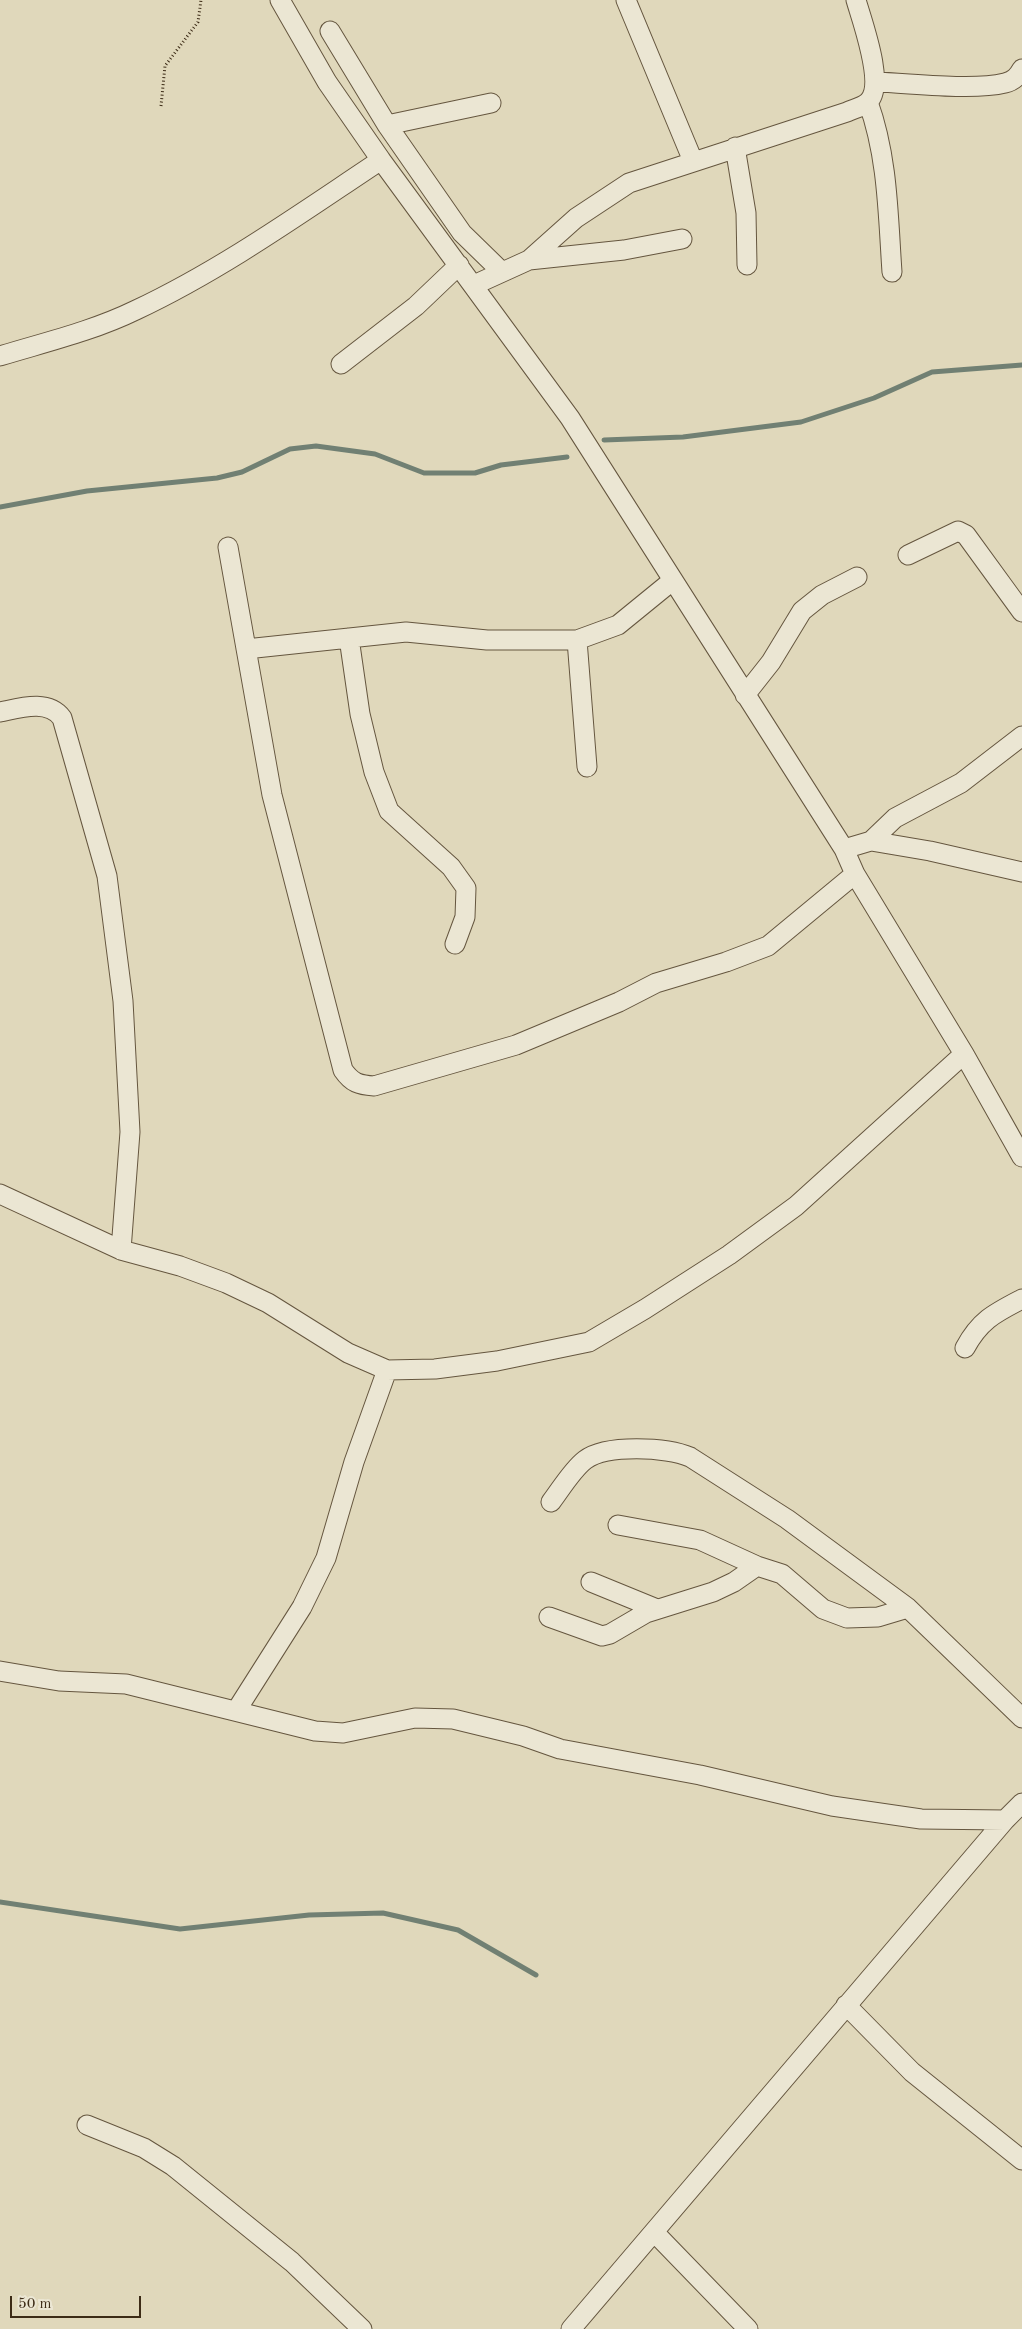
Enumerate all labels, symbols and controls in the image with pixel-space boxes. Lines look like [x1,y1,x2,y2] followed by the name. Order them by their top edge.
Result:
[12,2286,144,2318] scale bar
[18,2297,52,2312] text: 50 m

